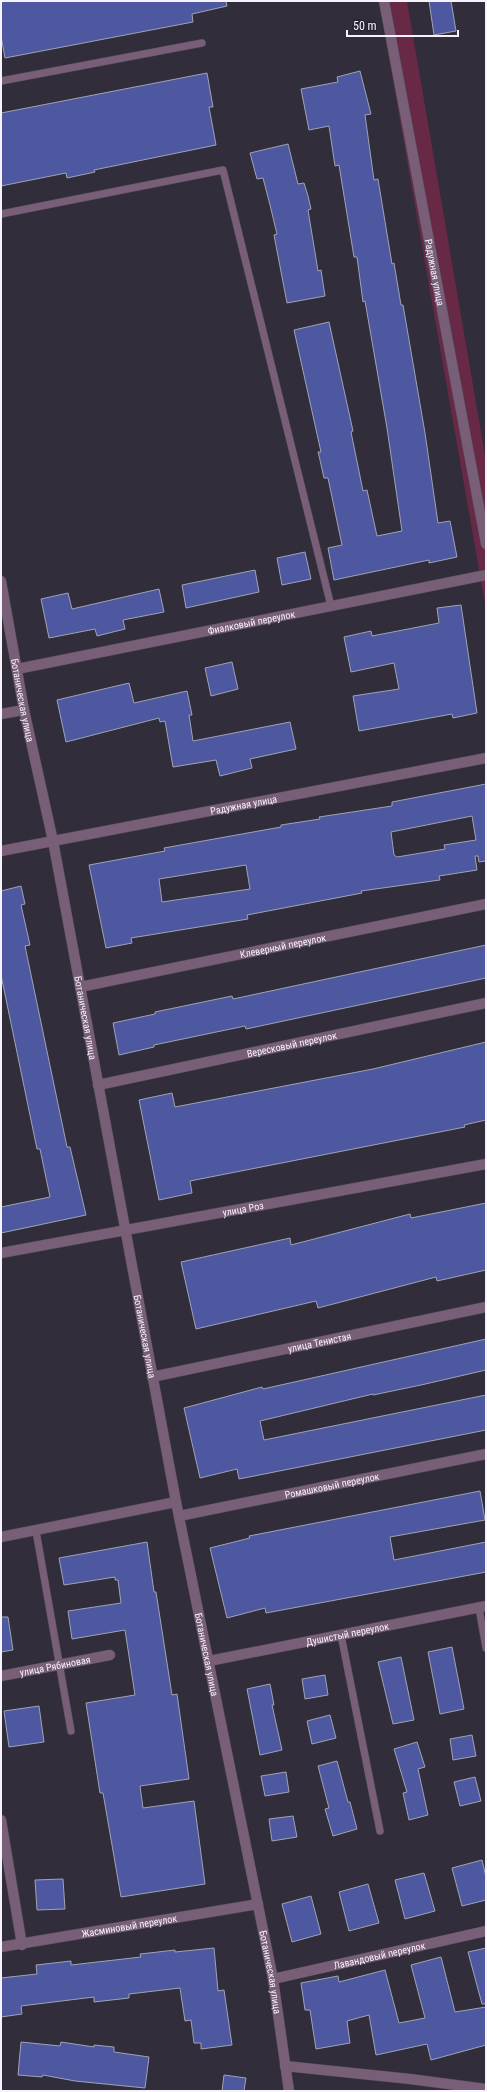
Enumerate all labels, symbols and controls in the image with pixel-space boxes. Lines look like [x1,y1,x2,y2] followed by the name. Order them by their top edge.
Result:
[347,12,458,38] scale bar
[353,19,377,33] text: 50 m
[423,238,446,307] street label: Радужная улица
[207,608,296,637] street label: Фиалковый переулок
[9,658,36,743] street label: Ботаническая улица
[209,793,278,817] street label: Радужная улица
[239,932,327,960] street label: Клеверный переулок
[72,975,99,1061] street label: Ботаническая улица
[246,1030,338,1059] street label: Вересковый переулок
[222,1200,264,1218] street label: улица Роз
[132,1294,158,1379] street label: Ботаническая улица
[287,1330,352,1354] street label: улица Тенистая
[284,1471,380,1501] street label: Ромашковый переулок
[193,1612,220,1697] street label: Ботаническая улица
[305,1620,390,1648] street label: Душистый переулок
[19,1654,91,1678] street label: улица Рябиновая
[81,1913,178,1939] street label: Жасминовый переулок
[257,1929,283,2015] street label: Ботаническая улица
[332,1940,427,1971] street label: Лавандовый переулок

